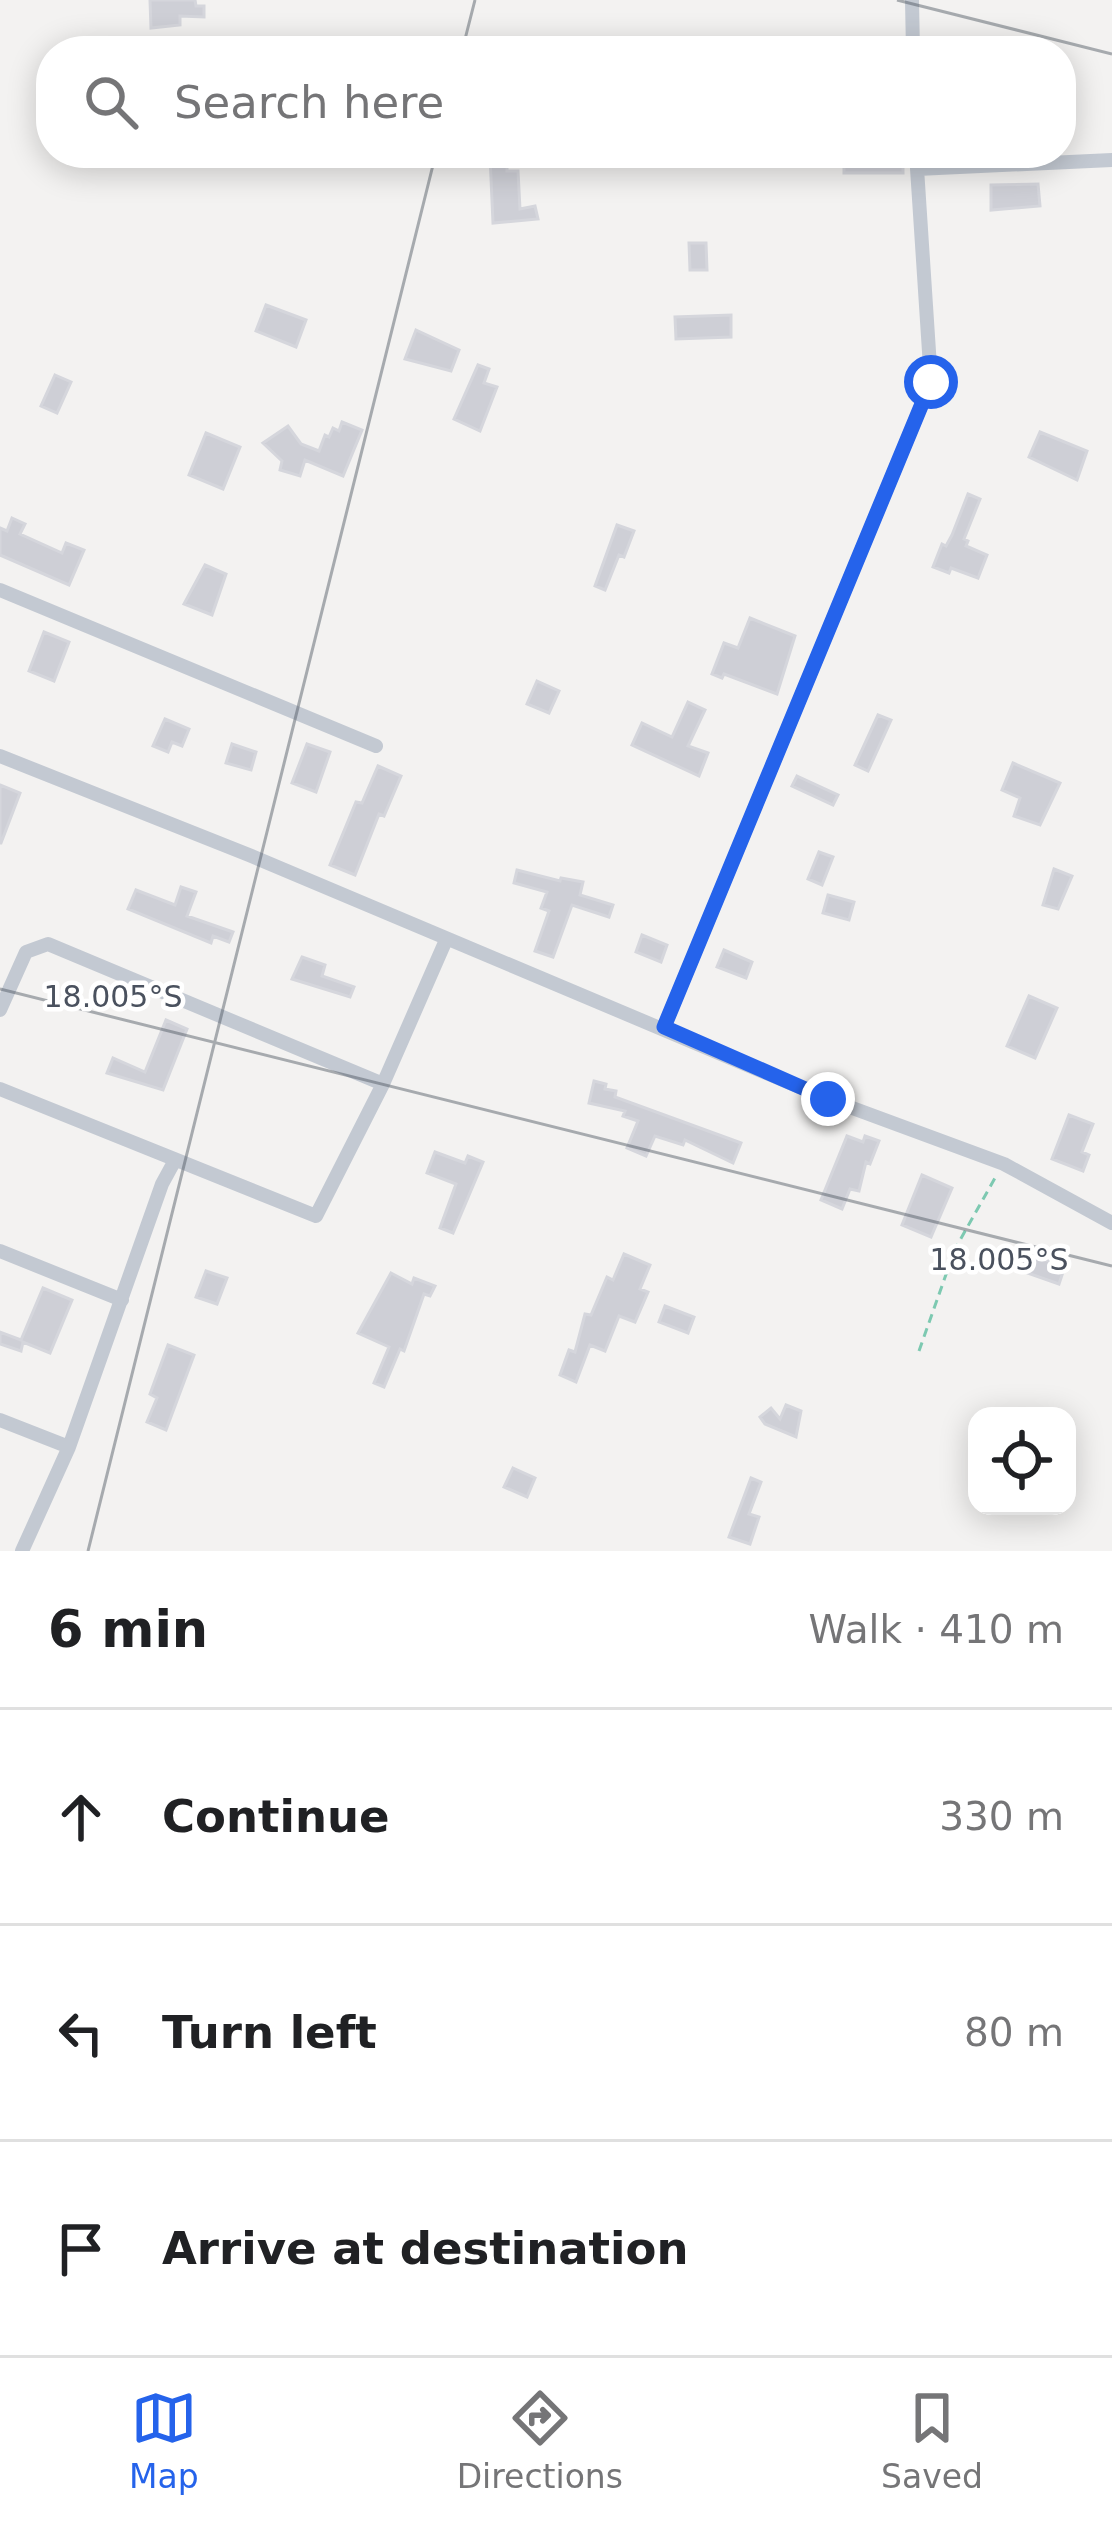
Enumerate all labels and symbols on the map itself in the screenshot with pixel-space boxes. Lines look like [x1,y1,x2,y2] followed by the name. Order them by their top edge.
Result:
[904,355,958,409] route start
[43,979,183,1014] text: 18.005°S
[801,1072,855,1126] route end
[929,1242,1069,1277] text: 18.005°S

